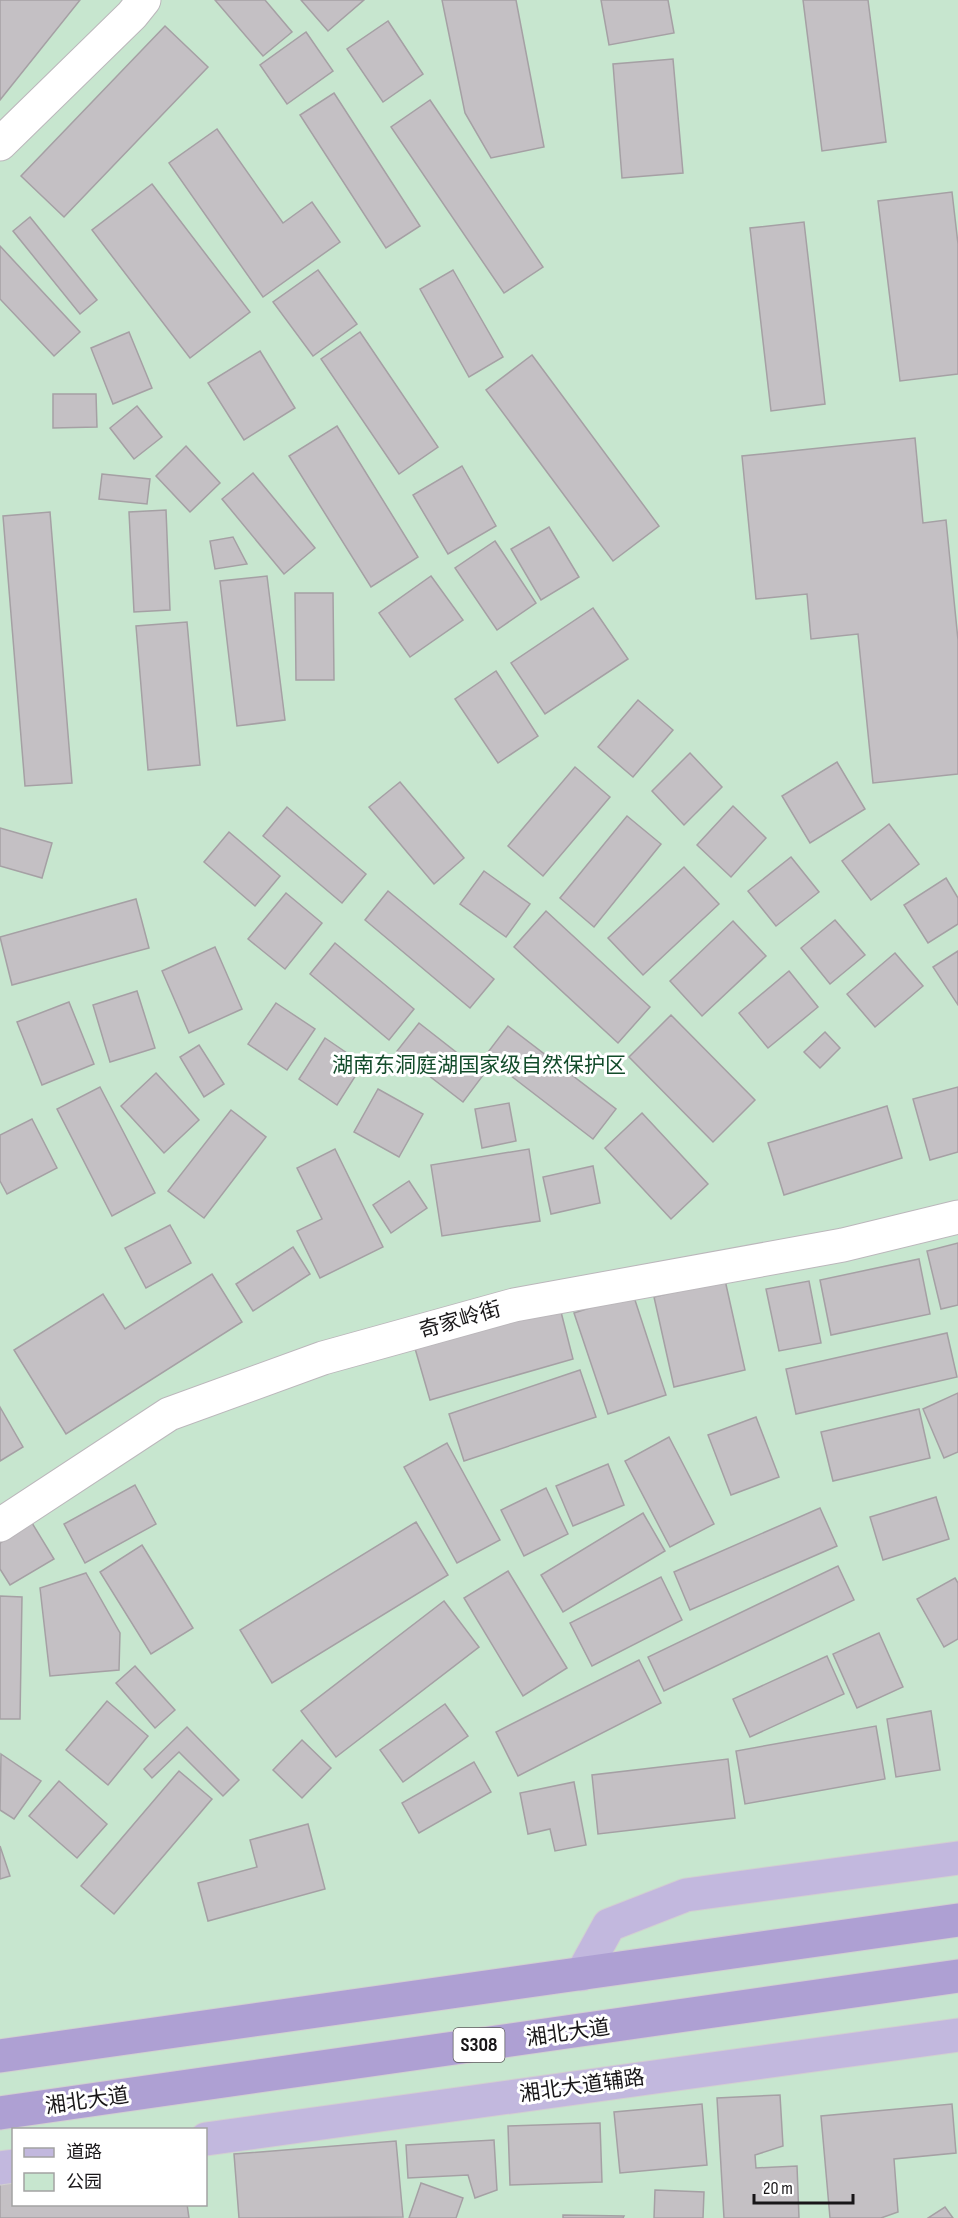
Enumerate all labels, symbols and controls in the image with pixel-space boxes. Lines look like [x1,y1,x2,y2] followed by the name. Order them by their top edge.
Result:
[332,1053,626,1078] park label: 湖南东洞庭湖国家级自然保护区
[416,1296,504,1344] street label: 奇家岭街
[525,2015,611,2051] street label: 湘北大道
[454,2028,504,2062] road number: S308
[518,2065,646,2107] street label: 湘北大道辅路
[44,2083,130,2119] street label: 湘北大道
[12,2128,207,2206] legend
[66,2142,102,2163] text: 道路
[754,2167,853,2205] scale bar
[66,2172,102,2193] text: 公园
[763,2178,793,2199] text: 20 m

